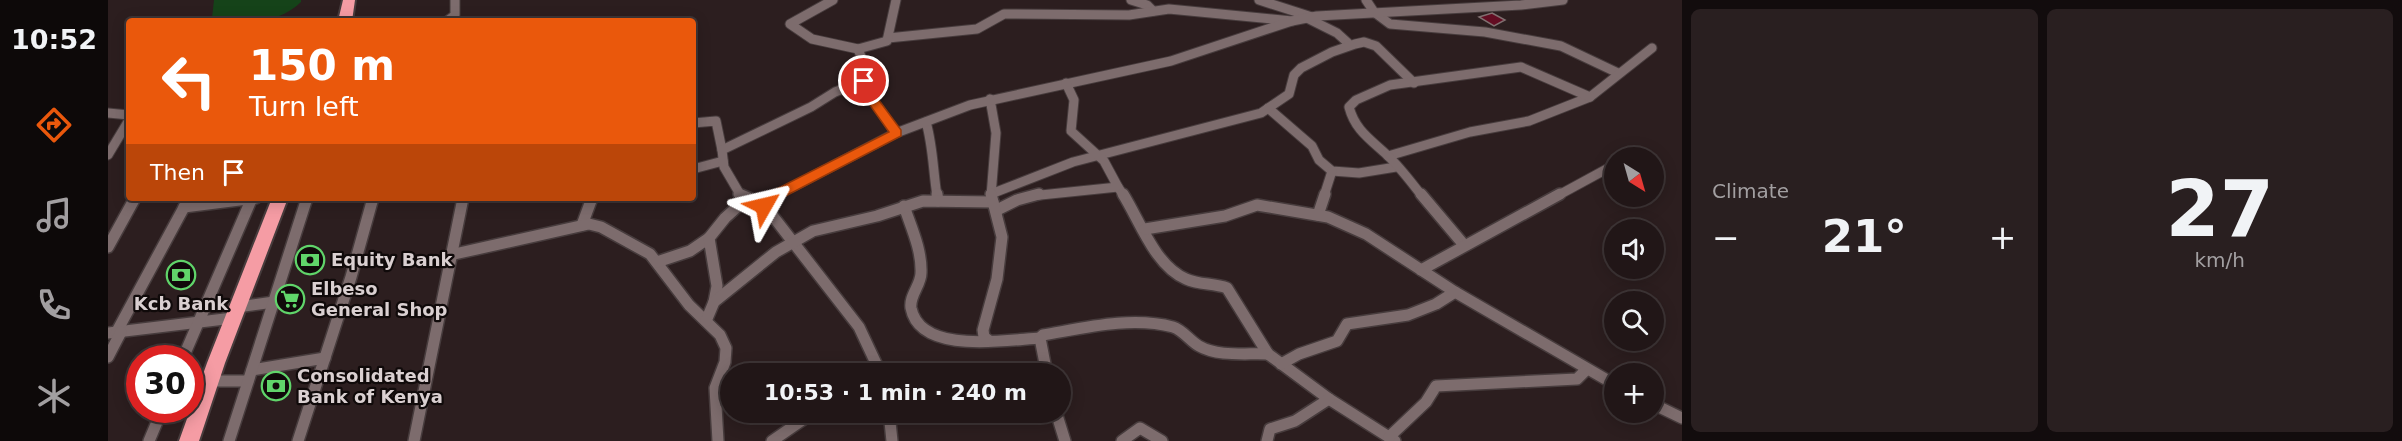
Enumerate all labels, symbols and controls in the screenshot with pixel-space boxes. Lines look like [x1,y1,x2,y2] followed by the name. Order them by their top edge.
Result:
[11,24,97,55] text: 10:52
[249,41,395,90] text: 150 m
[150,42,228,120] icon: left
[838,55,889,106] pin
[847,64,880,97] icon: arrive
[249,91,359,122] text: Turn left
[33,104,75,146] icon: directions
[1604,147,1664,207] north arrow
[1604,147,1664,423] map controls
[217,156,250,189] icon: arrive
[150,160,205,185] text: Then
[2165,164,2274,254] text: 27
[732,174,796,238] position arrow
[1712,179,1789,203] text: Climate
[33,194,75,236] icon: music
[1822,210,1907,263] text: 21°
[1712,218,1740,257] text: −
[1989,218,2017,257] text: +
[1604,219,1664,279] button: sound
[294,244,326,276] bank icon: Equity Bank
[2195,248,2245,272] text: km/h
[331,249,453,270] place label: Equity Bank
[165,259,197,291] bank icon: Kcb Bank
[311,278,448,320] place label: Elbeso General Shop
[274,283,306,315] supermarket icon: Elbeso General Shop
[33,284,75,326] icon: phone
[1604,291,1664,351] button: search
[134,293,229,314] place label: Kcb Bank
[126,345,204,423] speed limit sign: 30
[1604,363,1664,423] button: +
[297,365,443,407] place label: Consolidated Bank of Kenya
[260,370,292,402] bank icon: Consolidated Bank of Kenya
[33,375,75,417] icon: climate
[764,380,1027,405] text: 10:53 · 1 min · 240 m

